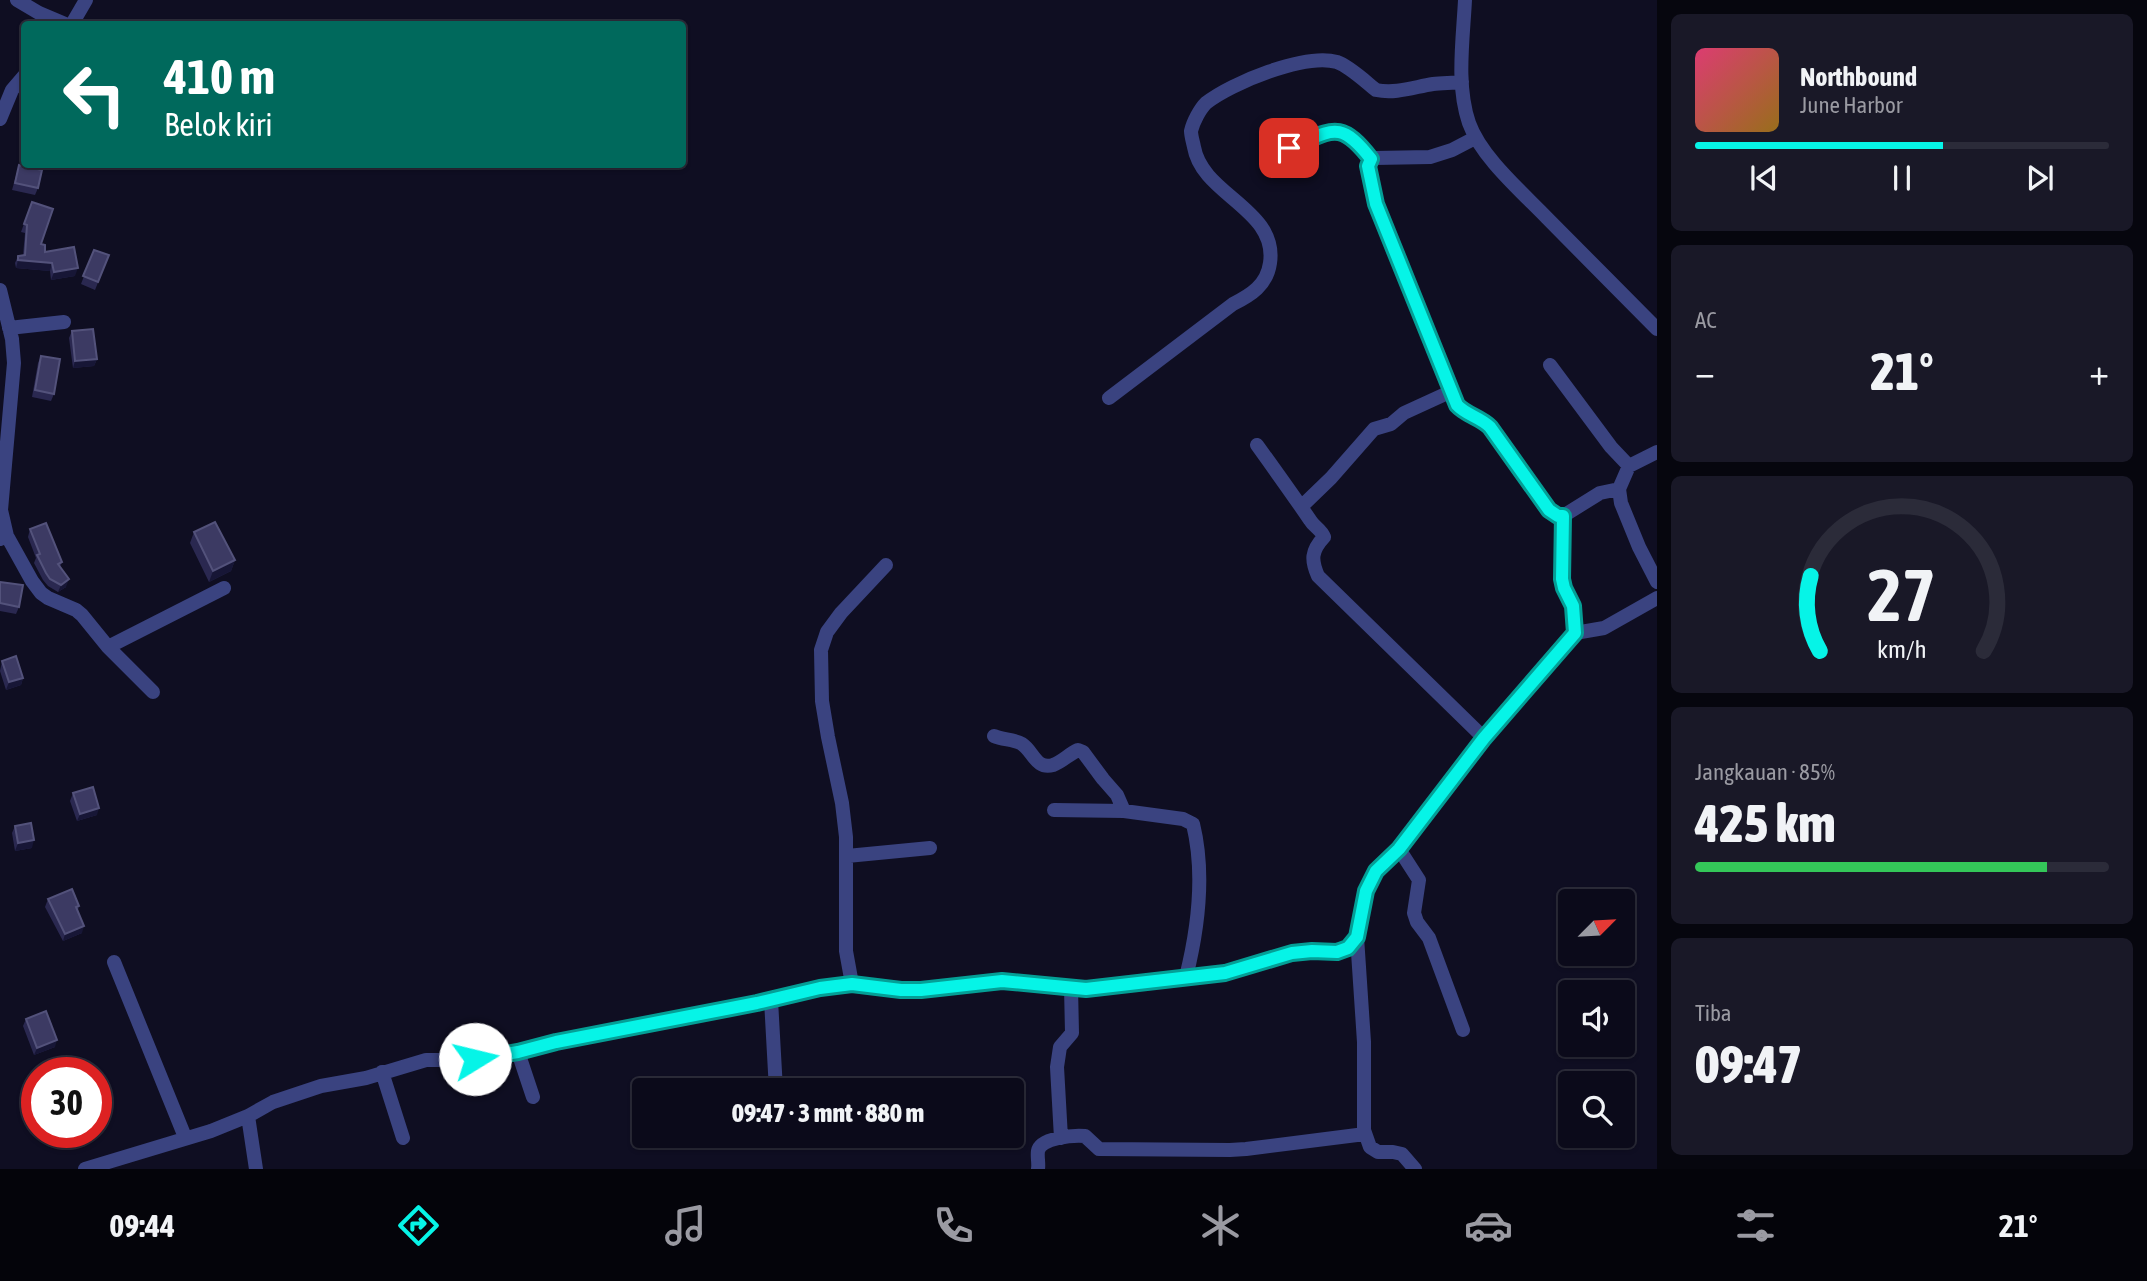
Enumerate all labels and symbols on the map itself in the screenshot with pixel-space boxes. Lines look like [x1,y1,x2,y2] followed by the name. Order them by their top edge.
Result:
[1259,118,1319,178] pin
[1558,889,1634,966] north arrow
[438,1022,512,1096] position arrow
[21,1057,112,1148] speed limit sign: 30

